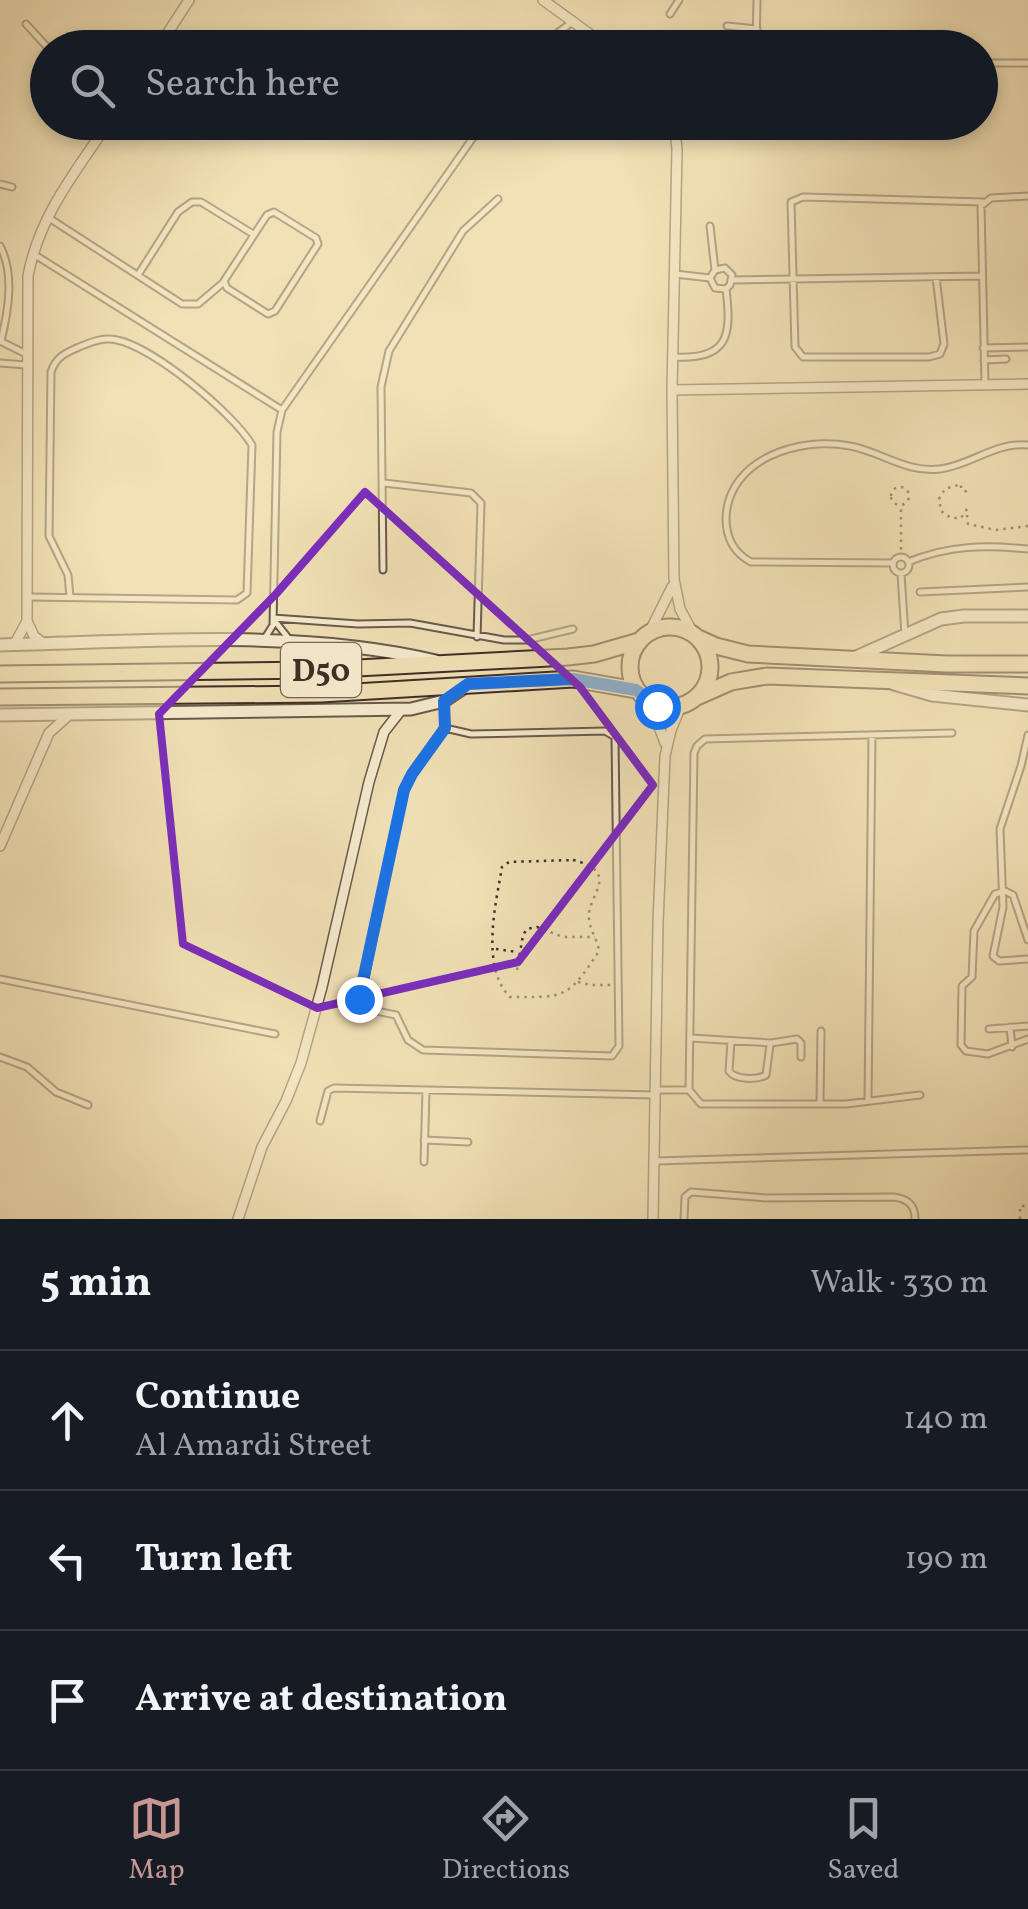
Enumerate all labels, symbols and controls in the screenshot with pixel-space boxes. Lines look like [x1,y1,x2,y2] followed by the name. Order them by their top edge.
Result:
[30,30,998,140] search box
[65,58,120,113] icon: search
[145,59,340,112] text: Search here
[281,643,361,697] road number: D50
[635,684,681,730] route start
[337,977,383,1023] route end
[40,1255,152,1314] text: 5 min
[810,1262,988,1306] text: Walk · 330 m
[135,1372,300,1425] text: Continue
[40,1393,95,1448] icon: ahead
[903,1398,988,1442] text: 140 m
[135,1425,372,1469] text: Al Amardi Street
[40,1533,95,1588] icon: left
[135,1534,292,1587] text: Turn left
[904,1538,988,1582] text: 190 m
[40,1673,95,1728] icon: arrive
[135,1674,508,1727] text: Arrive at destination
[129,1791,185,1890] tab: Map
[442,1791,570,1890] tab: Directions
[827,1791,899,1890] tab: Saved

